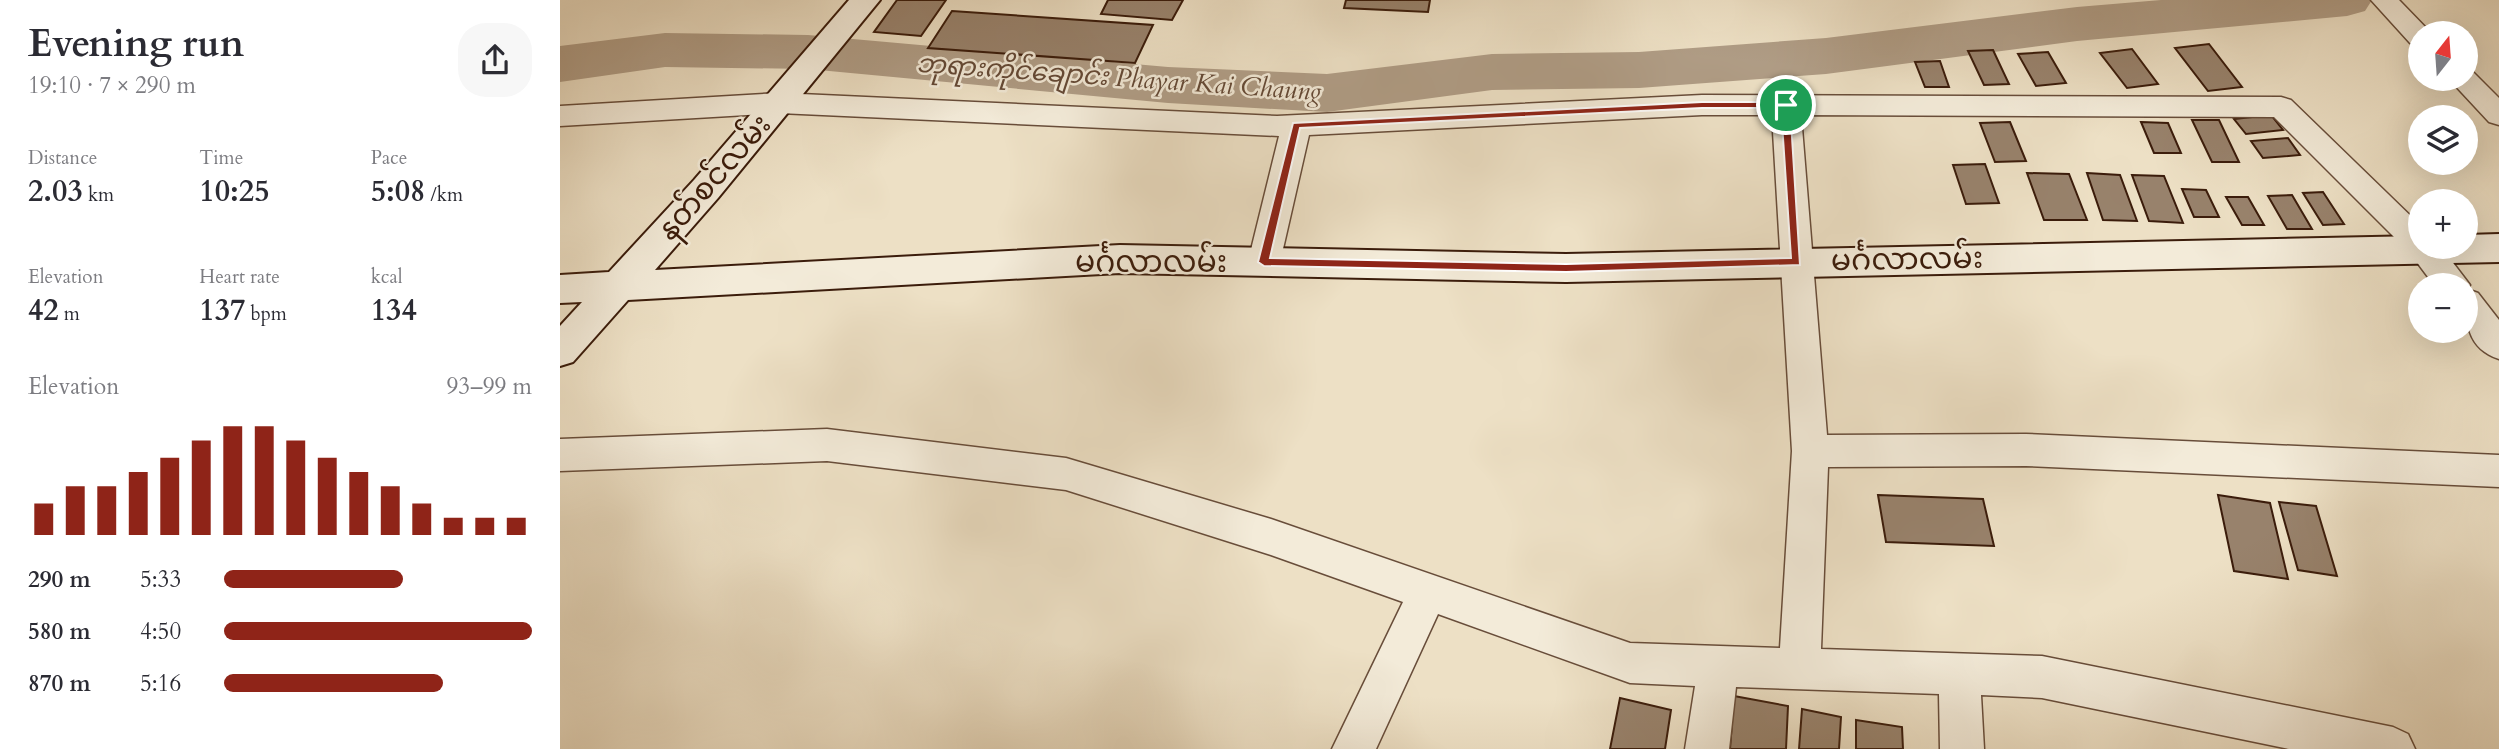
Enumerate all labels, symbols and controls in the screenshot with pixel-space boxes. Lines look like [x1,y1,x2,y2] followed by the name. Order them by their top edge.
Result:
[28,18,244,70] text: Evening run
[2408,21,2478,91] north arrow
[2408,21,2478,343] map controls
[458,23,532,97] button: share
[915,45,1323,113] water label: ဘုရားကိုင်ချောင်း Phayar Kai Chaung
[28,70,196,101] text: 19:10 · 7 × 290 m
[1756,75,1816,135] pin
[1767,86,1805,124] icon: arrive
[647,104,784,252] street label: နတ်စင်လမ်း
[2408,105,2478,175] button: layers
[28,145,97,171] text: Distance
[199,145,243,171] text: Time
[371,145,407,171] text: Pace
[28,171,83,212] text: 2.03
[199,171,270,212] text: 10:25
[371,171,425,212] text: 5:08
[83,182,114,208] text: km
[425,182,463,208] text: /km
[2408,189,2478,259] button: +
[1831,236,1983,281] street label: မင်္ဂလာလမ်း
[1075,240,1227,283] street label: မင်္ဂလာလမ်း
[28,264,103,290] text: Elevation
[199,264,280,290] text: Heart rate
[371,264,403,290] text: kcal
[2408,273,2478,343] button: −
[28,290,59,331] text: 42
[199,290,245,331] text: 137
[371,290,417,331] text: 134
[59,301,80,327] text: m
[245,301,287,327] text: bpm
[28,371,119,402] text: Elevation
[447,371,532,402] text: 93–99 m
[28,564,91,595] text: 290 m
[140,564,181,595] text: 5:33
[28,616,91,647] text: 580 m
[140,616,181,647] text: 4:50
[28,668,91,699] text: 870 m
[140,668,181,699] text: 5:16

